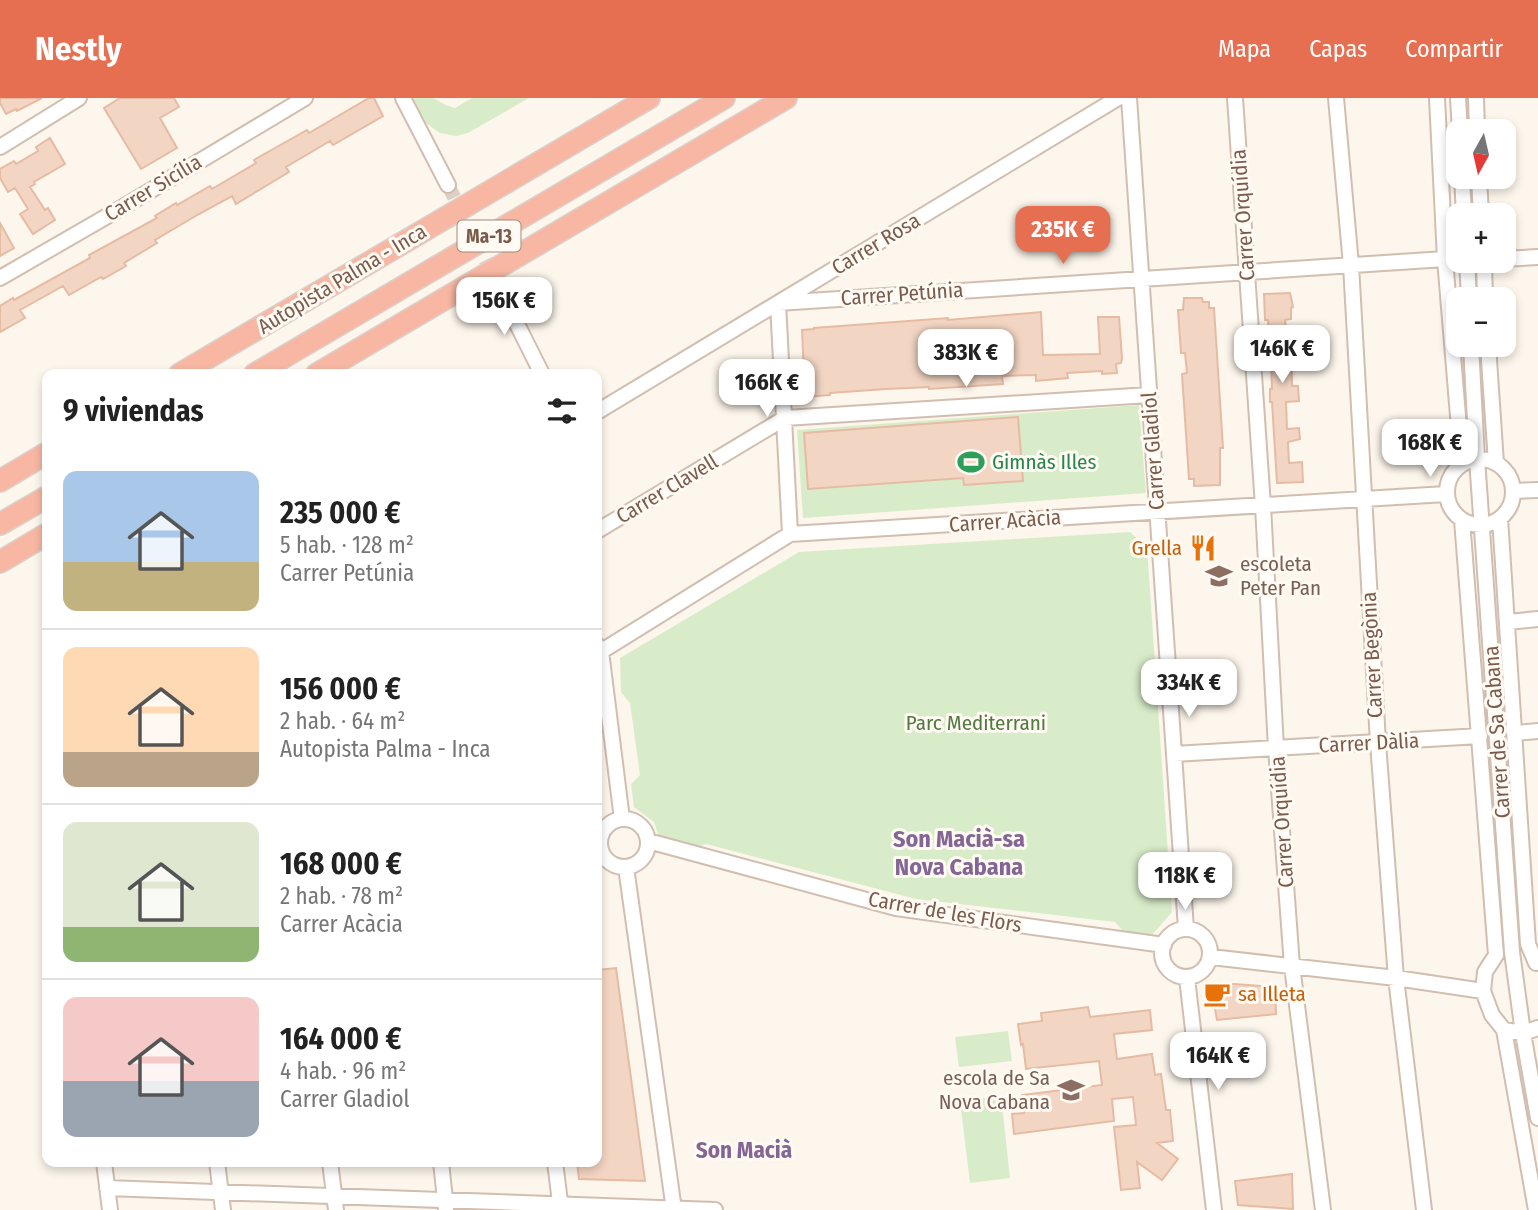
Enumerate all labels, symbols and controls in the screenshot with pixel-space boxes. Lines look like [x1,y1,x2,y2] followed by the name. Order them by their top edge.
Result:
[35,29,122,69] text: Nestly
[1218,35,1271,63] text: Mapa
[1309,35,1367,63] text: Capas
[1405,35,1503,63] text: Compartir
[1446,119,1516,189] north arrow
[1446,119,1516,357] map controls
[1225,148,1261,282] street label: Carrer Orquídia
[100,149,206,227] street label: Carrer Sicília
[1446,203,1516,273] button: +
[1006,206,1120,266] pin: 235K €
[827,207,925,281] street label: Carrer Rosa
[1031,215,1095,243] text: 235K €
[253,218,431,340] street label: Autopista Palma - Inca
[458,220,520,252] road number: Ma-13
[840,277,964,311] street label: Carrer Petúnia
[447,278,561,337] pin: 156K €
[472,286,536,314] text: 156K €
[1446,287,1516,357] button: −
[1225,326,1339,385] pin: 146K €
[909,330,1023,389] pin: 383K €
[1250,334,1314,362] text: 146K €
[934,338,998,366] text: 383K €
[710,360,824,419] pin: 166K €
[735,368,799,396] text: 166K €
[1136,391,1170,511] street label: Carrer Gladiol
[543,392,581,430] icon: filters
[63,393,204,429] text: 9 viviendas
[1373,420,1487,479] pin: 168K €
[1398,428,1462,456] text: 168K €
[956,447,986,477] sports icon: Gimnàs Illes
[611,448,723,530] street label: Carrer Clavell
[992,449,1096,475] place label: Gimnàs Illes
[280,495,401,531] text: 235 000 €
[119,499,203,583] icon: home
[948,504,1062,538] street label: Carrer Acàcia
[280,531,414,559] text: 5 hab. · 128 m²
[1188,533,1218,563] restaurant icon: Grella
[1132,535,1182,561] place label: Grella
[1240,551,1321,601] place label: escoleta Peter Pan
[280,559,414,587] text: Carrer Petúnia
[1204,561,1234,591] school or university icon: escoleta Peter Pan
[1356,591,1388,719] street label: Carrer Begònia
[1478,645,1516,819] street label: Carrer de Sa Cabana
[1132,660,1246,719] pin: 334K €
[1157,668,1221,696] text: 334K €
[280,671,401,707] text: 156 000 €
[119,675,203,759] icon: home
[280,707,405,735] text: 2 hab. · 64 m²
[906,710,1046,736] park label: Parc Mediterrani
[1318,727,1420,759] street label: Carrer Dàlia
[280,735,491,763] text: Autopista Palma - Inca
[1264,755,1300,889] street label: Carrer Orquídia
[893,825,1025,881] district label: Son Macià-sa Nova Cabana
[280,846,402,882] text: 168 000 €
[119,850,203,934] icon: home
[1128,852,1242,912] pin: 118K €
[1154,861,1216,889] text: 118K €
[280,882,403,910] text: 2 hab. · 78 m²
[866,886,1024,938] street label: Carrer de les Flors
[280,910,403,938] text: Carrer Acàcia
[1202,979,1232,1009] cafe icon: sa Illeta
[1238,981,1306,1007] place label: sa Illeta
[280,1021,402,1057] text: 164 000 €
[119,1025,203,1109] icon: home
[1161,1032,1275,1092] pin: 164K €
[1186,1041,1250,1069] text: 164K €
[280,1057,406,1085] text: 4 hab. · 96 m²
[939,1065,1050,1115] place label: escola de Sa Nova Cabana
[1056,1075,1086,1105] school or university icon: escola de Sa Nova Cabana
[280,1085,410,1113] text: Carrer Gladiol
[696,1136,792,1164] district label: Son Macià

